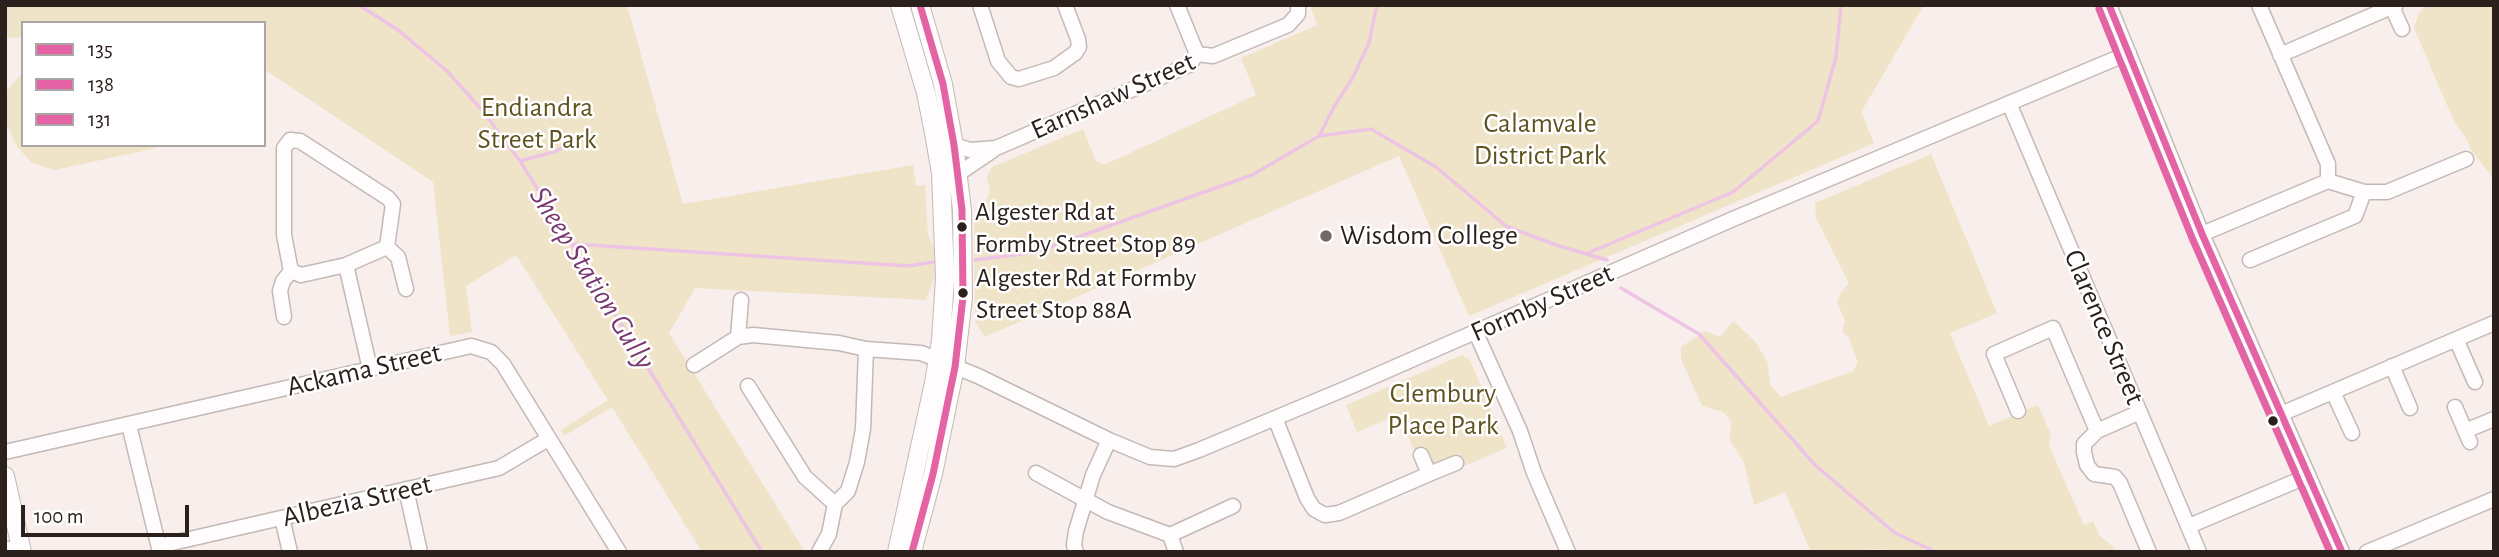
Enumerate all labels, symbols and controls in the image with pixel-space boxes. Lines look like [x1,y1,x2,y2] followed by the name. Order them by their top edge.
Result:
[21,21,266,147] legend
[88,39,113,60] text: 135
[1026,45,1200,147] street label: Earnshaw Street
[88,74,114,95] text: 138
[478,91,596,157] park label: Endiandra Street Park
[1474,107,1606,173] park label: Calamvale District Park
[88,109,111,130] text: 131
[521,180,663,376] water label: Sheep Station Gully
[975,196,1196,258] place label: Algester Rd at Formby Street Stop 89
[1340,219,1518,253] place label: Wisdom College
[955,220,969,234] marker: Algester Rd at Formby Street Stop 89
[1318,228,1334,244] marker: Wisdom College
[2056,245,2152,409] street label: Clarence Street
[1465,257,1619,349] street label: Formby Street
[976,262,1196,324] place label: Algester Rd at Formby Street Stop 88A
[956,286,970,300] marker: Algester Rd at Formby Street Stop 88A
[284,336,444,404] street label: Ackama Street
[1387,377,1499,443] park label: Clembury Place Park
[2266,414,2280,428] unlabelled marker
[279,468,435,534] street label: Albezia Street
[24,490,192,534] scale bar
[34,506,84,527] text: 100 m

